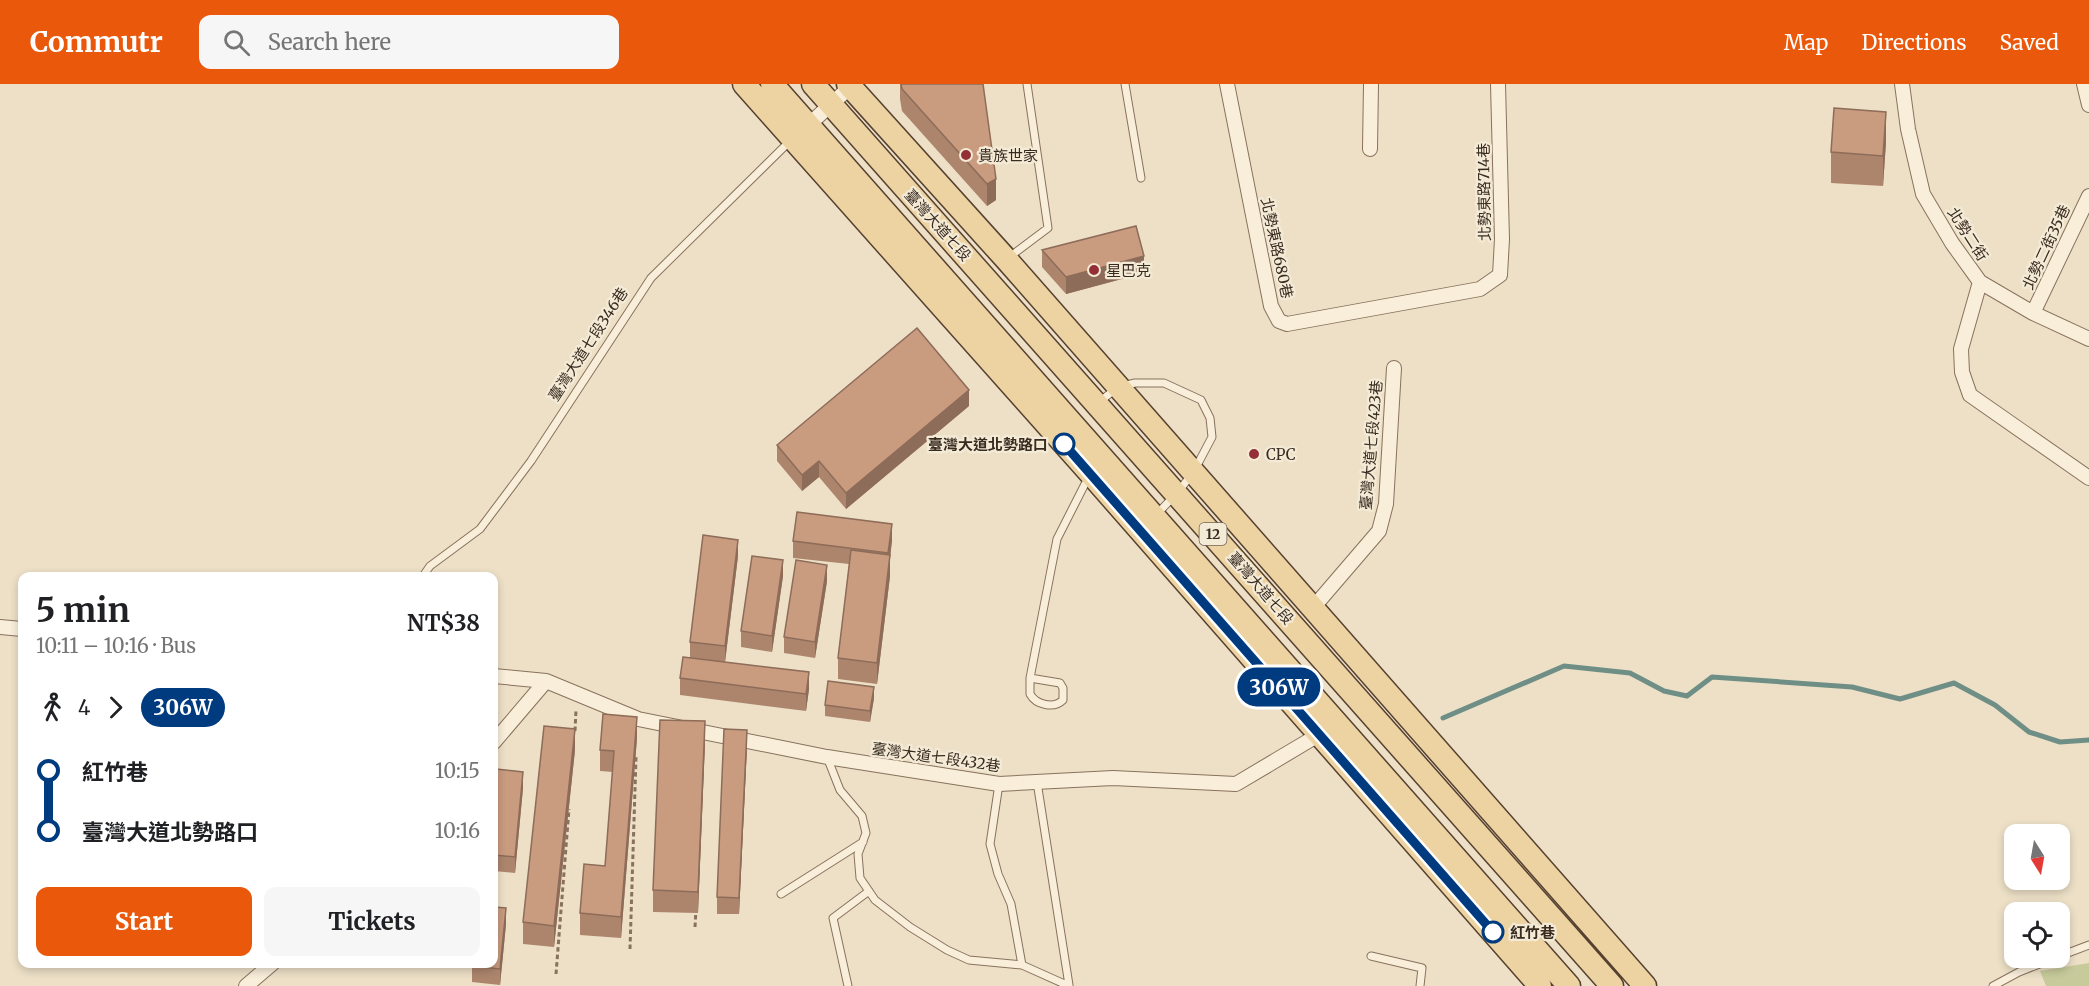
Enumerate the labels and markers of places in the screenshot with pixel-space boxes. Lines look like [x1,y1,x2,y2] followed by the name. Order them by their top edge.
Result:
[978,146,1038,165] place label: 貴族世家
[959,148,973,162] marker: 貴族世家
[1106,261,1151,280] place label: 星巴克
[1087,263,1101,277] marker: 星巴克
[1053,433,1075,455] marker: 臺灣大道北勢路口
[928,435,1048,454] place label: 臺灣大道北勢路口
[1266,445,1296,464] place label: CPC
[1247,447,1261,461] marker: CPC
[1482,921,1504,943] marker: 紅竹巷
[1510,923,1555,942] place label: 紅竹巷

